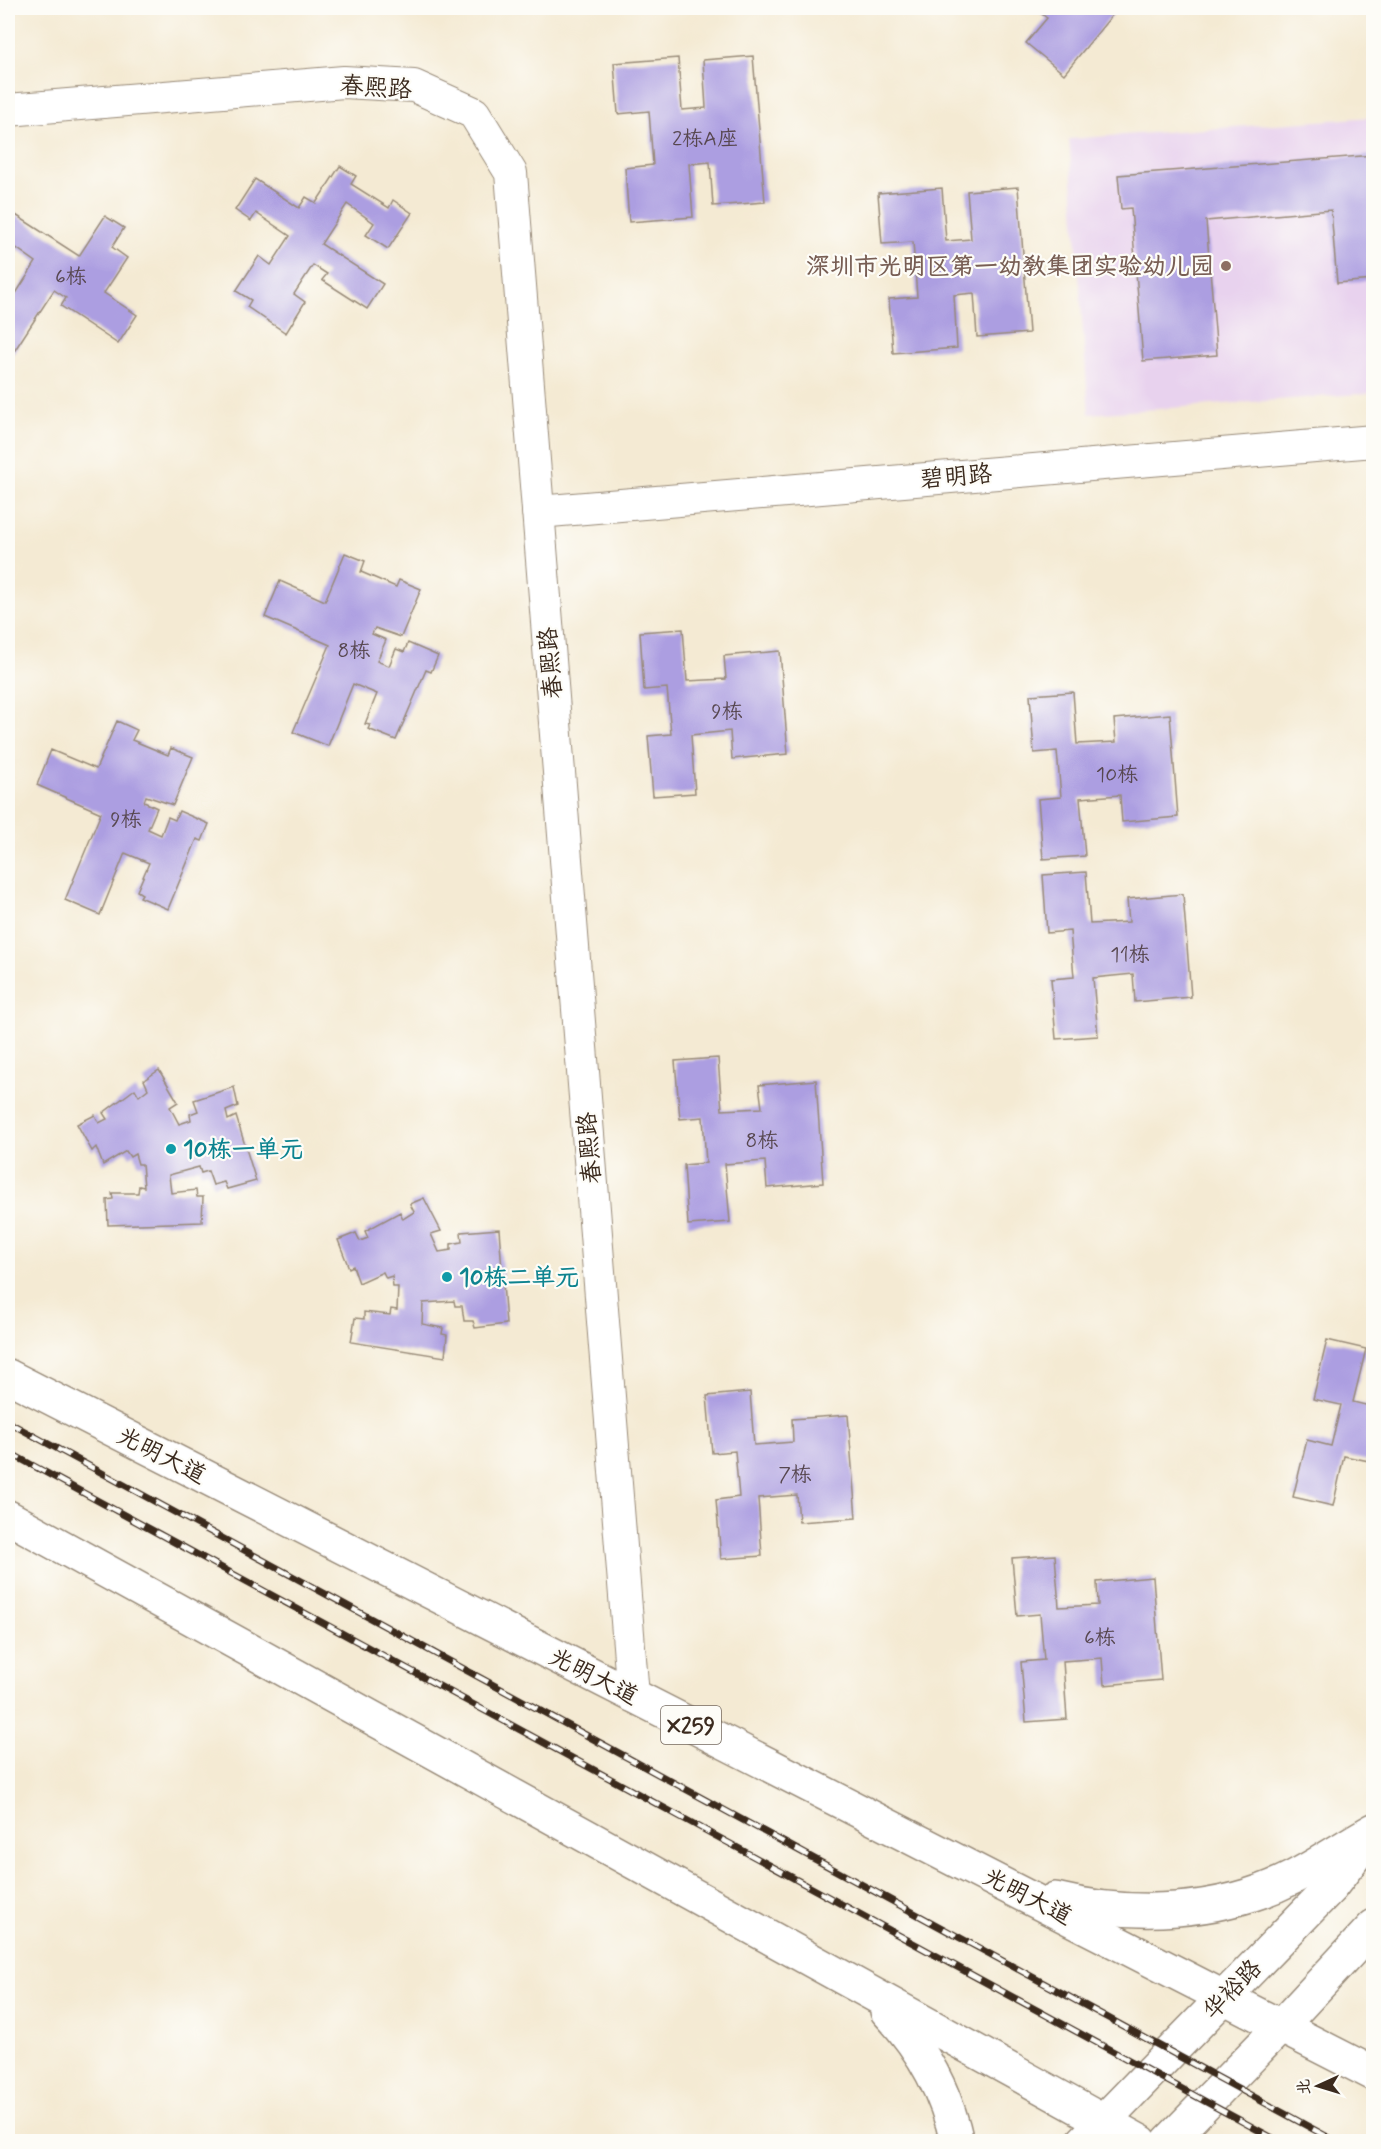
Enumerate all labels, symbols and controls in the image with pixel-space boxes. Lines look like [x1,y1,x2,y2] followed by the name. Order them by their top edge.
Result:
[339,71,413,106] street label: 春熙路
[672,125,738,153] house number: 2栋A座
[806,252,1214,283] place label: 深圳市光明区第一幼教集团实验幼儿园
[1219,259,1233,273] marker: 深圳市光明区第一幼教集团实验幼儿园
[55,263,87,291] house number: 6栋
[919,459,993,496] street label: 碧明路
[533,626,570,700] street label: 春熙路
[338,637,370,665] house number: 8栋
[711,698,743,726] house number: 9栋
[1096,761,1138,789] house number: 10栋
[110,806,142,834] house number: 9栋
[1110,941,1150,969] house number: 11栋
[572,1111,609,1185] street label: 春熙路
[746,1127,778,1155] house number: 8栋
[183,1135,303,1166] place label: 10栋一单元
[164,1142,178,1156] marker: 10栋一单元
[459,1263,579,1294] place label: 10栋二单元
[440,1270,454,1284] marker: 10栋二单元
[112,1421,211,1492] street label: 光明大道
[778,1461,812,1489] house number: 7栋
[1084,1624,1116,1652] house number: 6栋
[544,1642,643,1713] street label: 光明大道
[661,1706,721,1744] road number: X259
[978,1862,1077,1933] street label: 光明大道
[1197,1953,1269,2027] street label: 华裕路
[1288,2056,1348,2116] north arrow
[1293,2078,1316,2096] text: 北

